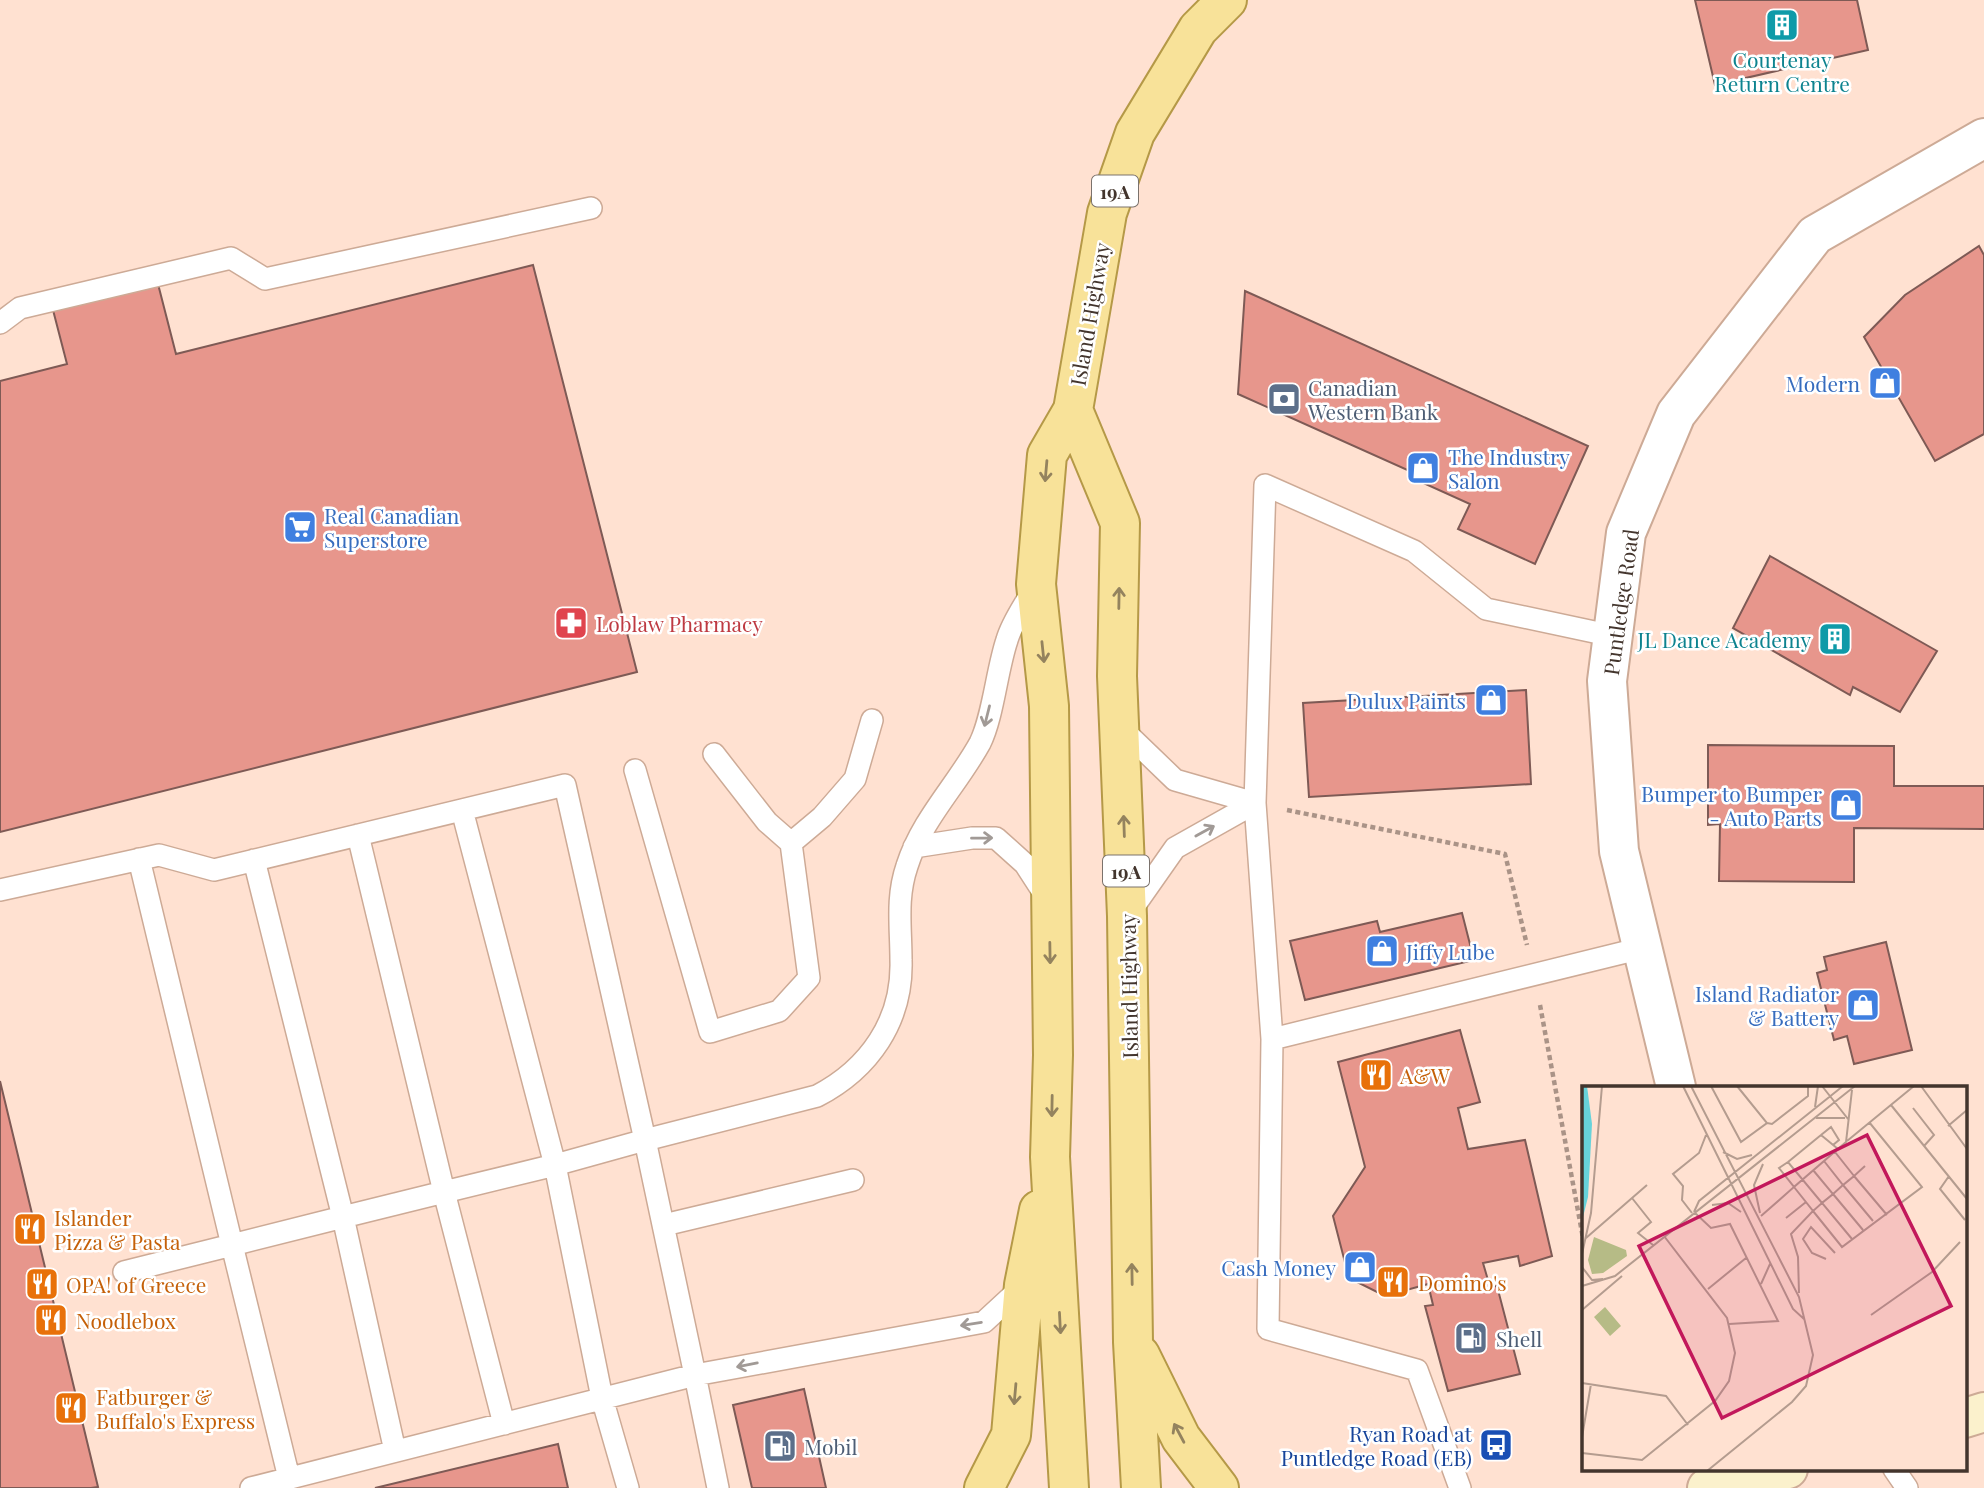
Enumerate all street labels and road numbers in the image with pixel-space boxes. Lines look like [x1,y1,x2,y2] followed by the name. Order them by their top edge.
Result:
[1092,176,1138,206] road number: 19A
[1063,240,1115,388] street label: Island Highway
[1596,527,1644,677] street label: Puntledge Road
[1103,856,1149,886] road number: 19A
[1113,913,1143,1059] street label: Island Highway

